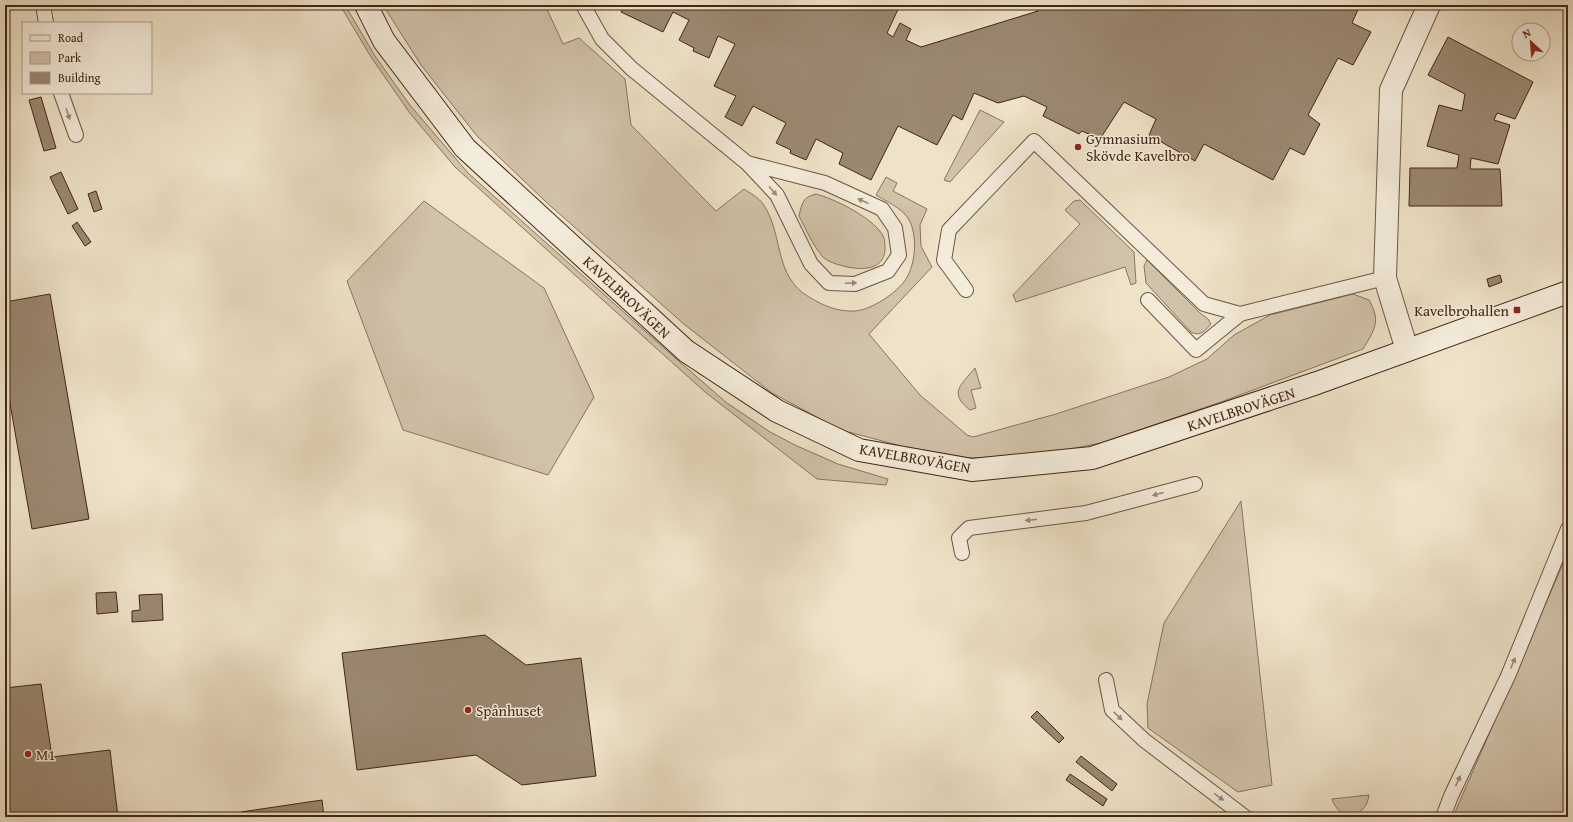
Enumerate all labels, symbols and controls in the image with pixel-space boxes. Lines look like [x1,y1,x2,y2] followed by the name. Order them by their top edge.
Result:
[22,22,152,94] legend
[1511,22,1551,62] north arrow
[1520,24,1534,42] text: N
[58,29,84,46] text: Road
[58,49,82,66] text: Park
[58,69,101,86] text: Building
[66,109,72,121] one-way arrow
[1086,128,1190,166] place label: Gymnasium Skövde Kavelbro
[1073,142,1083,152] marker: Gymnasium Skövde Kavelbro
[769,186,778,196] one-way arrow
[857,197,869,204] one-way arrow
[579,251,675,343] street label: KAVELBROVÄGEN
[845,280,858,286] one-way arrow
[1414,300,1510,321] place label: Kavelbrohallen
[1512,305,1522,315] marker: Kavelbrohallen
[1184,382,1298,436] street label: KAVELBROVÄGEN
[858,438,972,478] street label: KAVELBROVÄGEN
[1151,491,1163,497] one-way arrow
[1025,517,1037,523] one-way arrow
[1511,657,1517,669] one-way arrow
[476,700,542,721] place label: Spånhuset
[463,705,473,715] marker: Spånhuset
[1112,711,1123,720] one-way arrow
[36,744,56,765] place label: M1
[23,749,33,759] marker: M1
[1455,775,1461,787] one-way arrow
[1214,793,1225,801] one-way arrow

